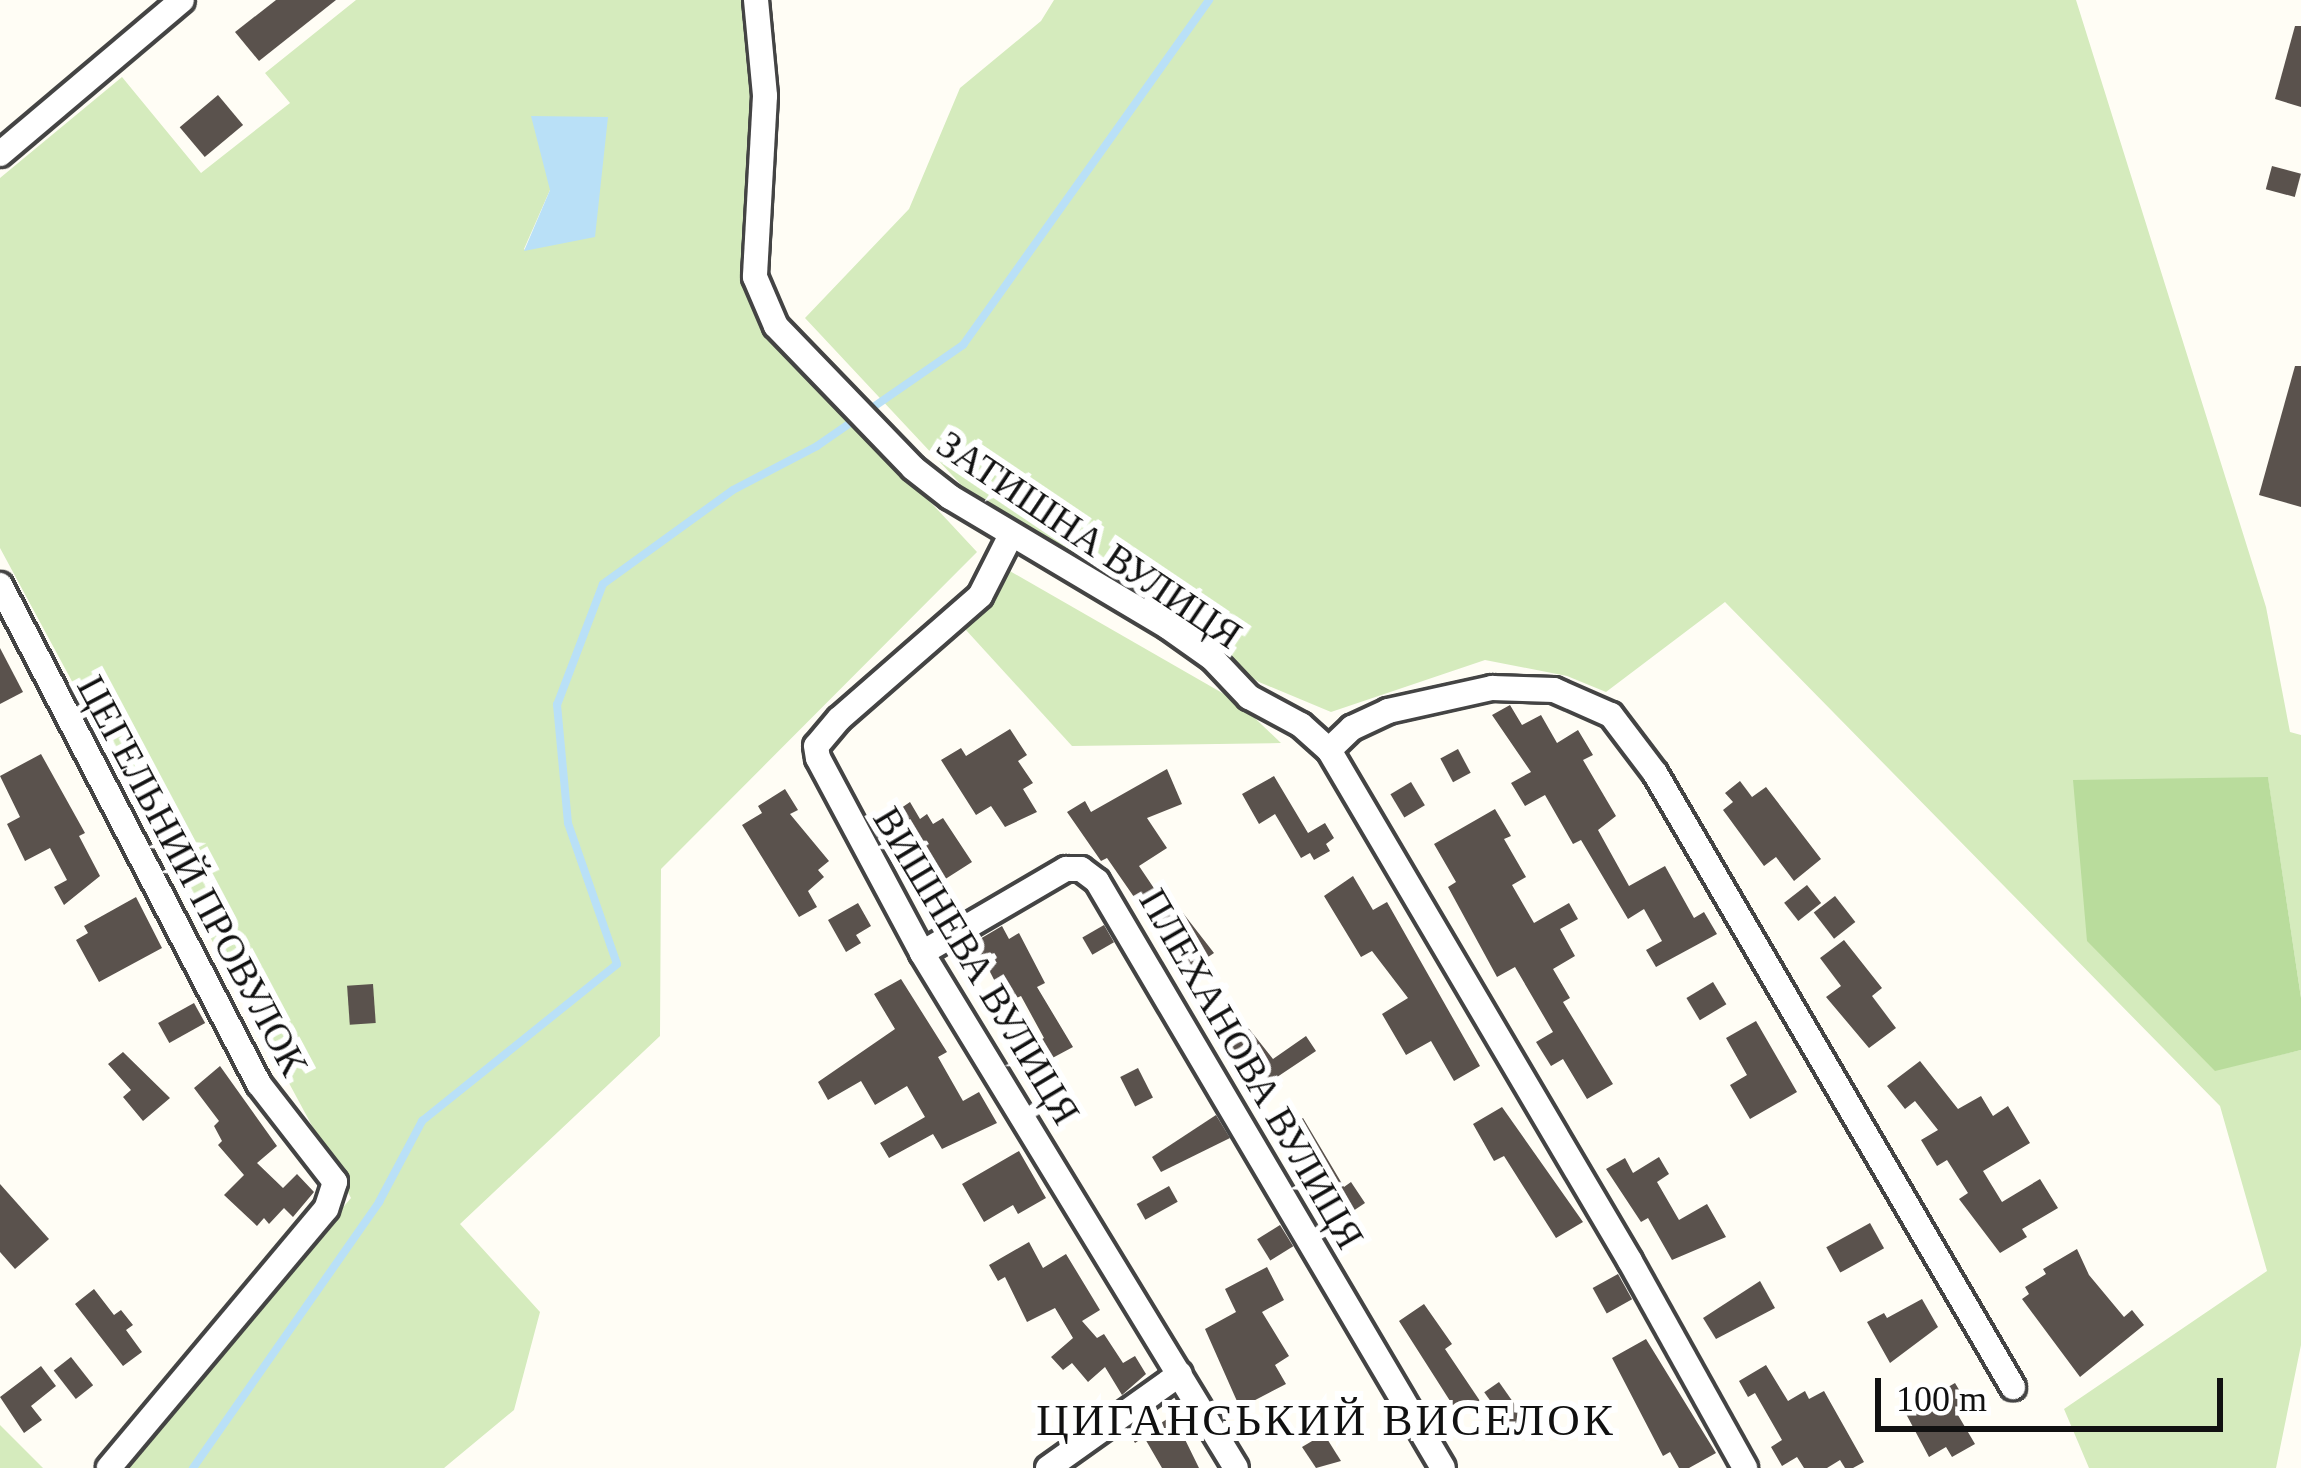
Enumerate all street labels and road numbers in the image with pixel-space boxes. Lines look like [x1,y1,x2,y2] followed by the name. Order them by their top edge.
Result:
[928,421,1250,659] street label: ЗАТИШНА ВУЛИЦЯ
[67,668,317,1084] street label: ЦЕГЕЛЬНИЙ ПРОВУЛОК
[863,799,1089,1133] street label: ВИШНЕВА ВУЛИЦЯ
[1129,881,1373,1257] street label: ПЛЕХАНОВА ВУЛИЦЯ

